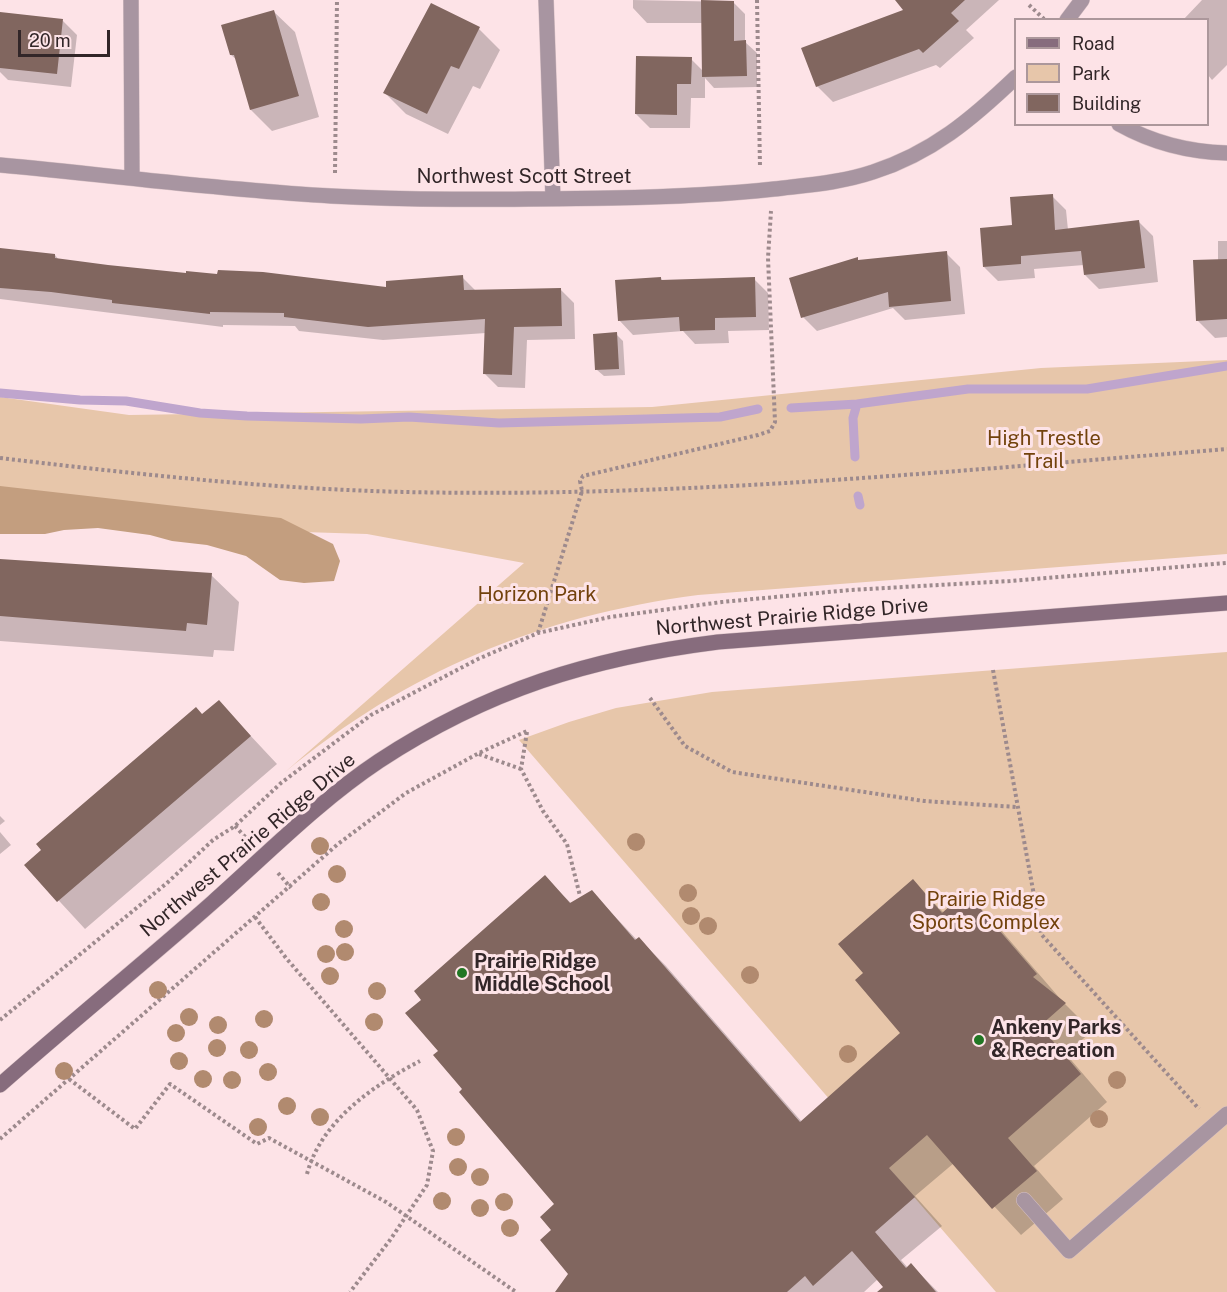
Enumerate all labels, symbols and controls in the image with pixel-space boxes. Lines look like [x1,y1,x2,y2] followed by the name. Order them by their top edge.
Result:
[21,18,112,56] scale bar
[1014,18,1209,126] legend
[29,30,71,51] text: 20 m
[1072,33,1115,54] text: Road
[1072,63,1110,84] text: Park
[1072,93,1141,114] text: Building
[417,165,631,189] street label: Northwest Scott Street
[987,427,1101,474] park label: High Trestle Trail
[477,583,597,607] park label: Horizon Park
[655,593,929,641] street label: Northwest Prairie Ridge Drive
[135,748,361,942] street label: Northwest Prairie Ridge Drive
[912,888,1060,935] park label: Prairie Ridge Sports Complex
[474,950,610,997] place label: Prairie Ridge Middle School
[455,966,469,980] marker: Prairie Ridge Middle School
[991,1016,1121,1063] place label: Ankeny Parks & Recreation
[972,1033,986,1047] marker: Ankeny Parks & Recreation

